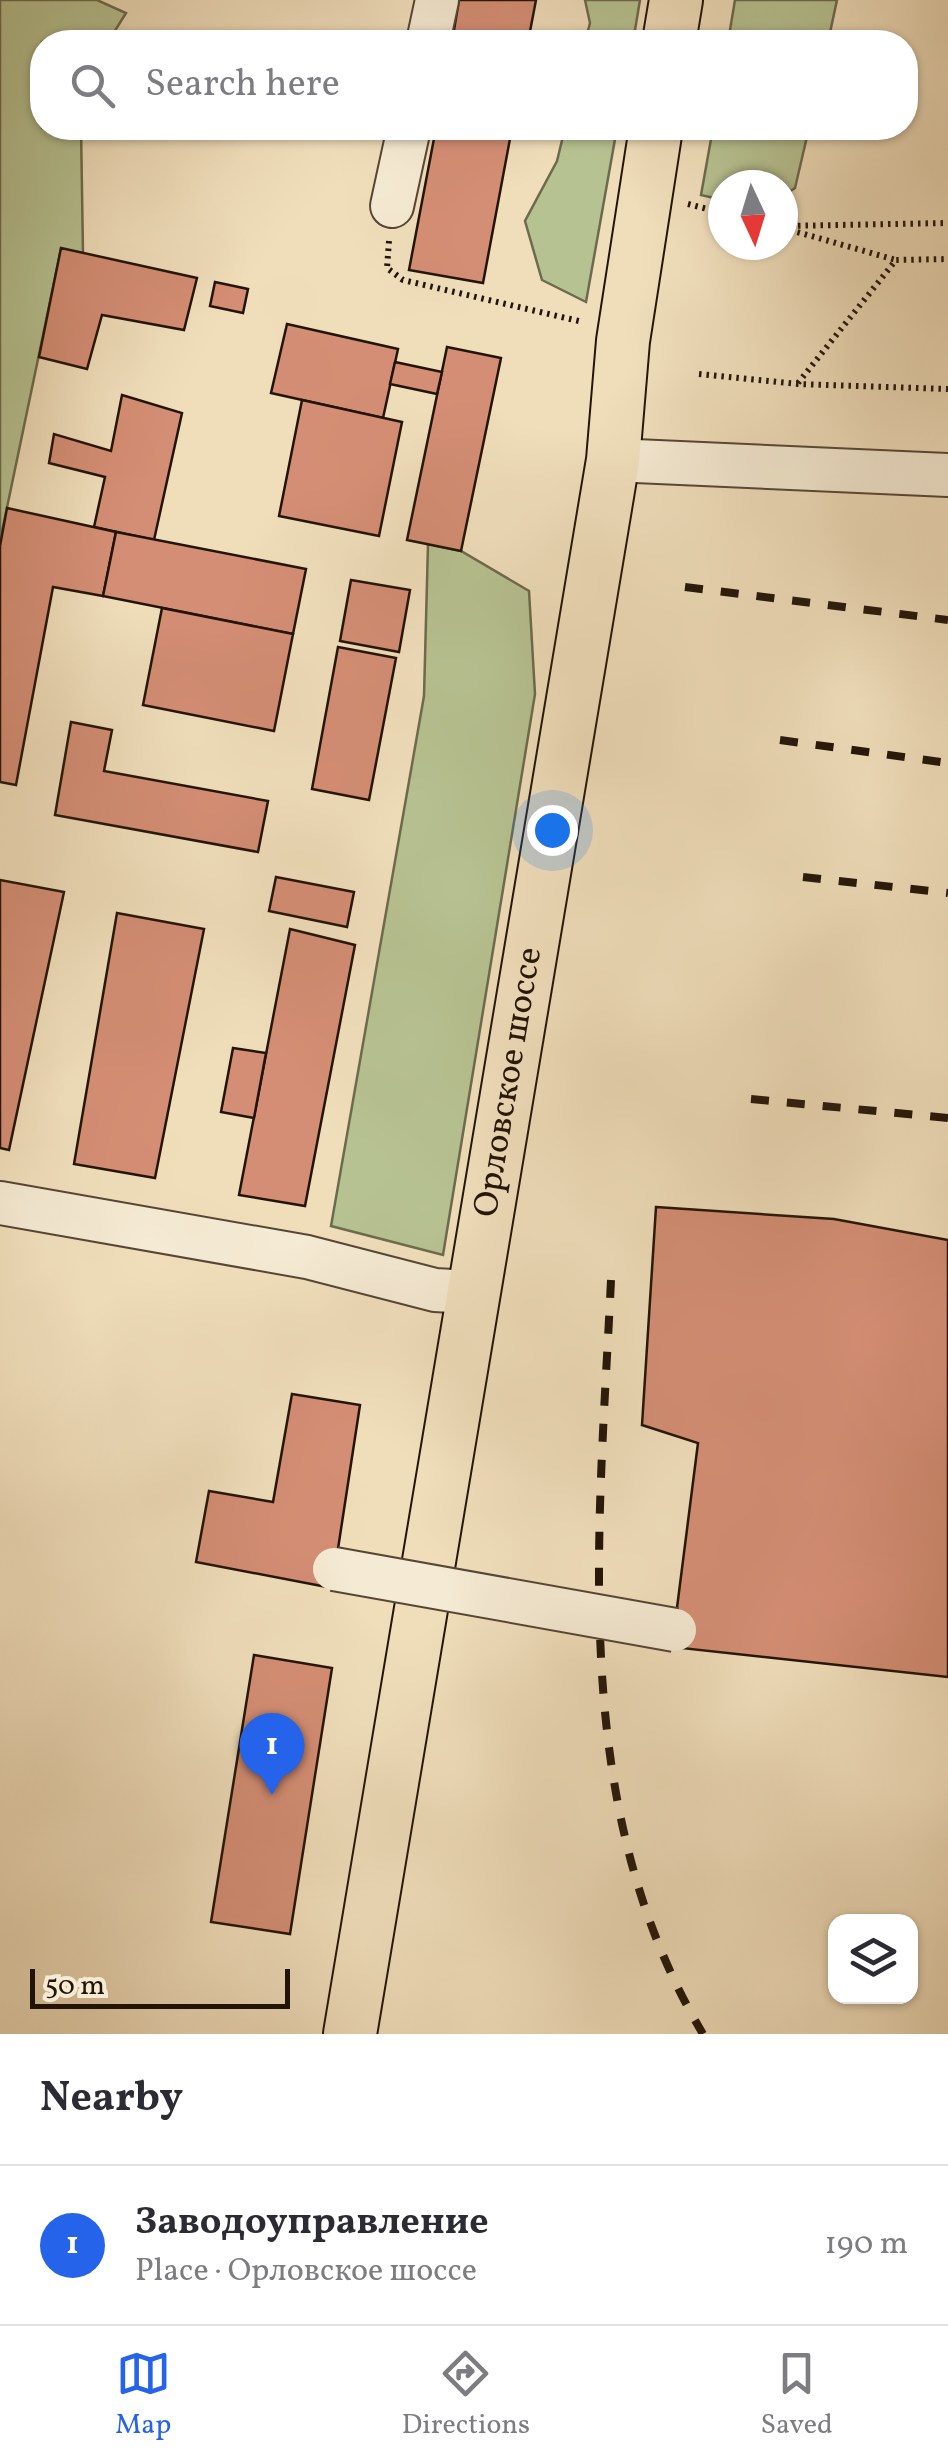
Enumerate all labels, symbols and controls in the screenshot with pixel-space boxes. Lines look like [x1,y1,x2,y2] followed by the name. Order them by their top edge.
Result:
[30,30,918,140] search box
[65,58,120,113] icon: search
[145,59,340,112] text: Search here
[708,170,798,260] north arrow
[527,805,578,856] your location
[463,944,555,1221] street label: Орловское шоссе
[240,1712,304,1795] pin: 1
[828,1914,918,2004] map controls
[828,1914,918,2004] button: layers
[30,1964,290,2008] scale bar
[45,1967,105,2006] text: 50 m
[40,2070,183,2129] text: Nearby
[135,2197,489,2250] text: Заводоуправление
[66,2223,79,2267] text: 1
[824,2223,908,2267] text: 190 m
[135,2250,477,2294] text: Place · Орловское шоссе
[115,2346,171,2445] tab: Map
[402,2346,530,2445] tab: Directions
[761,2346,833,2445] tab: Saved

